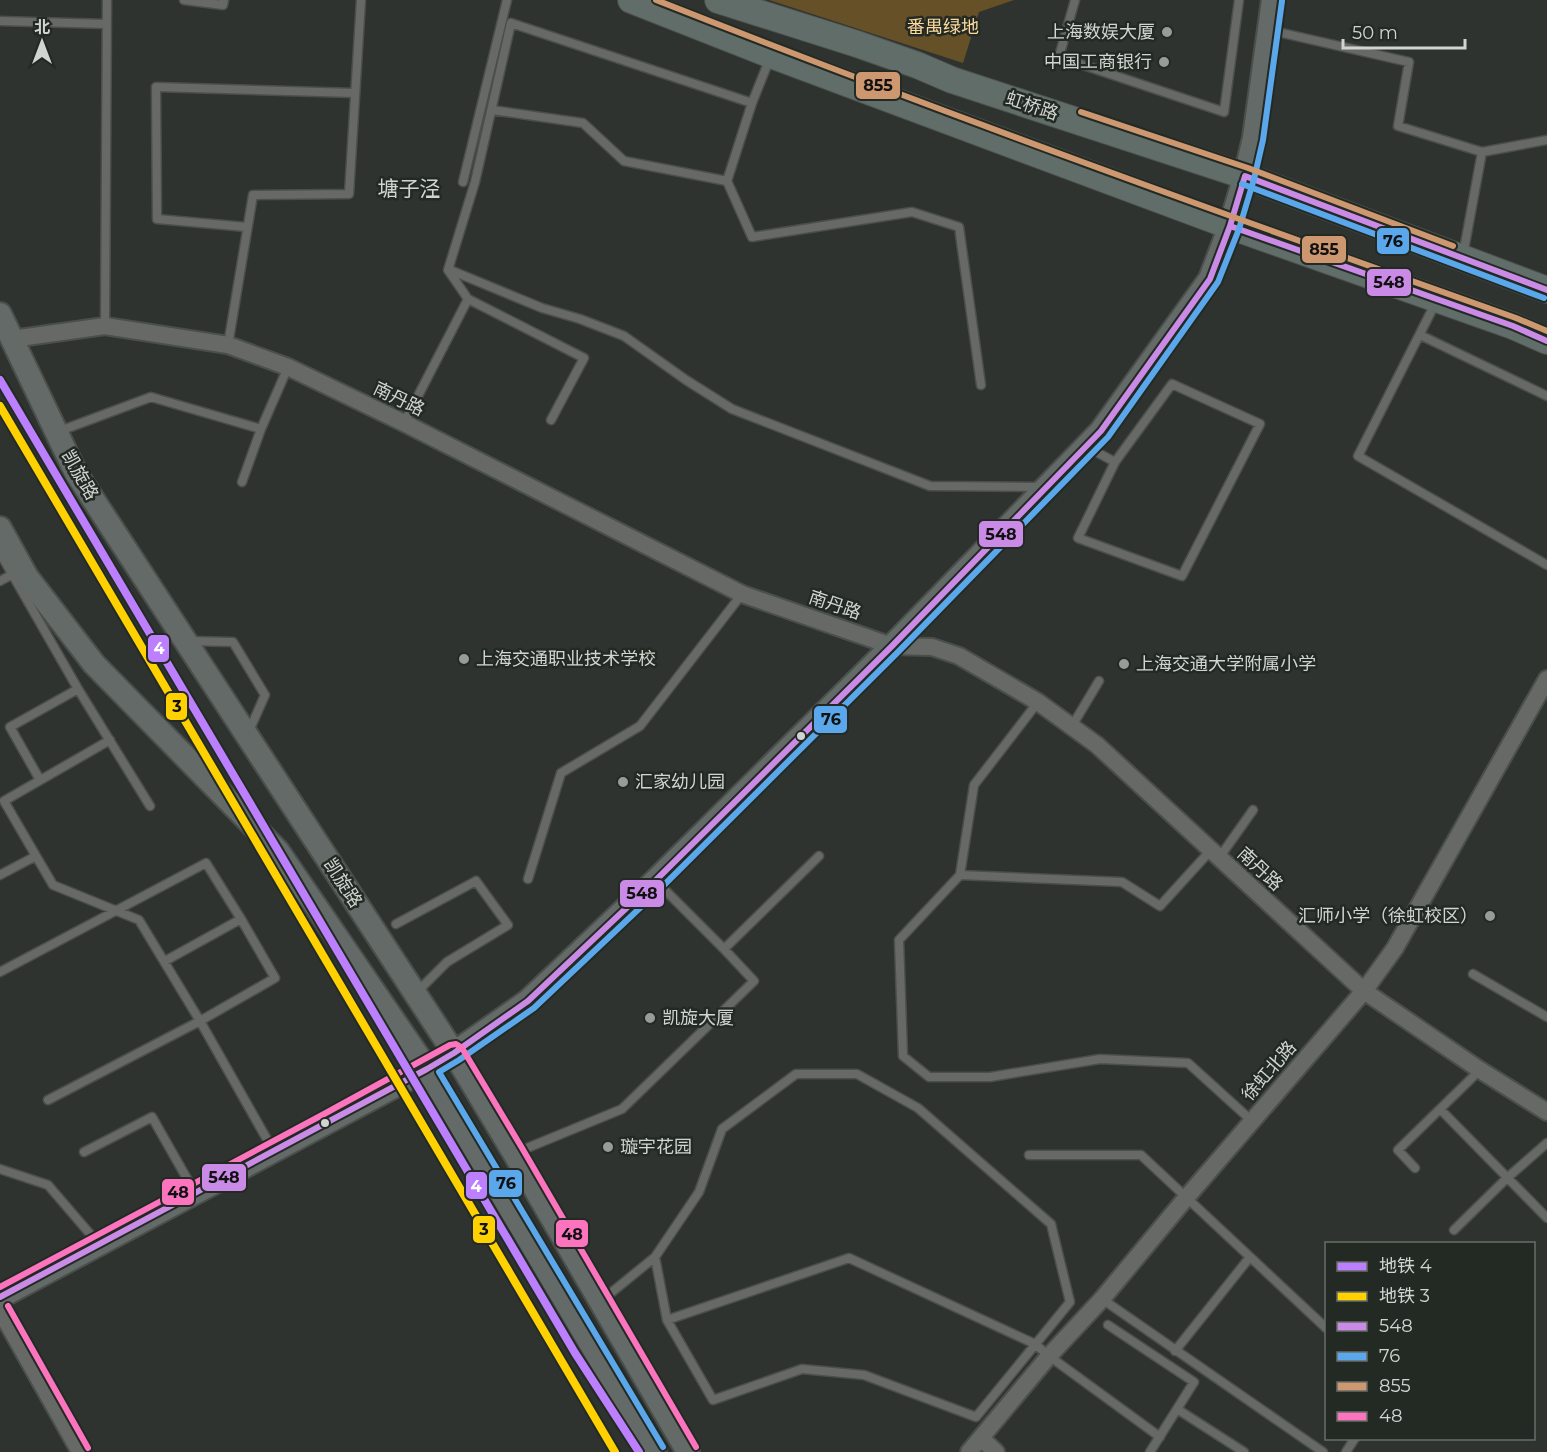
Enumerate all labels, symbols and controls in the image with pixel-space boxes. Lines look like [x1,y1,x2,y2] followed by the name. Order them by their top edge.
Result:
[12,12,72,72] north arrow
[1343,12,1464,50] scale bar
[907,16,979,38] park label: 番禺绿地
[34,18,50,37] text: 北
[1047,21,1155,43] place label: 上海数娱大厦
[1352,22,1398,44] text: 50 m
[1160,25,1174,39] marker: 上海数娱大厦
[1044,51,1152,73] place label: 中国工商银行
[1157,55,1171,69] marker: 中国工商银行
[855,71,901,100] line badge: 855
[863,76,893,95] text: 855
[1003,87,1061,125] street label: 虹桥路
[378,176,441,201] district label: 塘子泾
[1376,227,1410,255] line badge: 76
[1383,232,1403,251] text: 76
[1301,235,1347,264] line badge: 855
[1309,240,1339,259] text: 855
[1366,268,1412,297] line badge: 548
[1373,273,1405,292] text: 548
[370,377,428,421] street label: 南丹路
[57,446,103,504] street label: 凯旋路
[978,520,1024,548] line badge: 548
[985,525,1017,544] text: 548
[806,586,864,624] street label: 南丹路
[147,634,170,663] line badge: 4
[153,639,165,658] text: 4
[476,648,656,670] place label: 上海交通职业技术学校
[457,652,471,666] marker: 上海交通职业技术学校
[1136,653,1316,675] place label: 上海交通大学附属小学
[1117,657,1131,671] marker: 上海交通大学附属小学
[165,692,188,721] line badge: 3
[171,697,182,716] text: 3
[813,705,848,734] line badge: 76
[821,710,841,729] text: 76
[795,730,807,742] unlabelled marker
[635,771,725,793] place label: 汇家幼儿园
[616,775,630,789] marker: 汇家幼儿园
[1233,843,1287,895] street label: 南丹路
[319,854,367,912] street label: 凯旋路
[619,879,665,908] line badge: 548
[626,884,658,903] text: 548
[1298,905,1478,927] place label: 汇师小学（徐虹校区）
[1483,909,1497,923] marker: 汇师小学（徐虹校区）
[662,1007,734,1029] place label: 凯旋大厦
[643,1011,657,1025] marker: 凯旋大厦
[1237,1037,1301,1105] street label: 徐虹北路
[319,1117,331,1129] unlabelled marker
[620,1136,692,1158] place label: 璇宇花园
[601,1140,615,1154] marker: 璇宇花园
[201,1163,247,1192] line badge: 548
[208,1168,240,1187] text: 548
[488,1169,523,1198] line badge: 76
[465,1171,488,1200] line badge: 4
[496,1174,516,1193] text: 76
[470,1177,482,1196] text: 4
[161,1178,195,1206] line badge: 48
[167,1183,189,1202] text: 48
[472,1215,496,1244] line badge: 3
[555,1219,589,1248] line badge: 48
[478,1220,489,1239] text: 3
[561,1225,583,1244] text: 48
[1325,1242,1535,1440] legend
[1379,1255,1432,1277] text: 地铁 4
[1379,1285,1430,1307] text: 地铁 3
[1379,1315,1413,1337] text: 548
[1379,1345,1400,1367] text: 76
[1379,1375,1411,1397] text: 855
[1379,1405,1403,1427] text: 48

